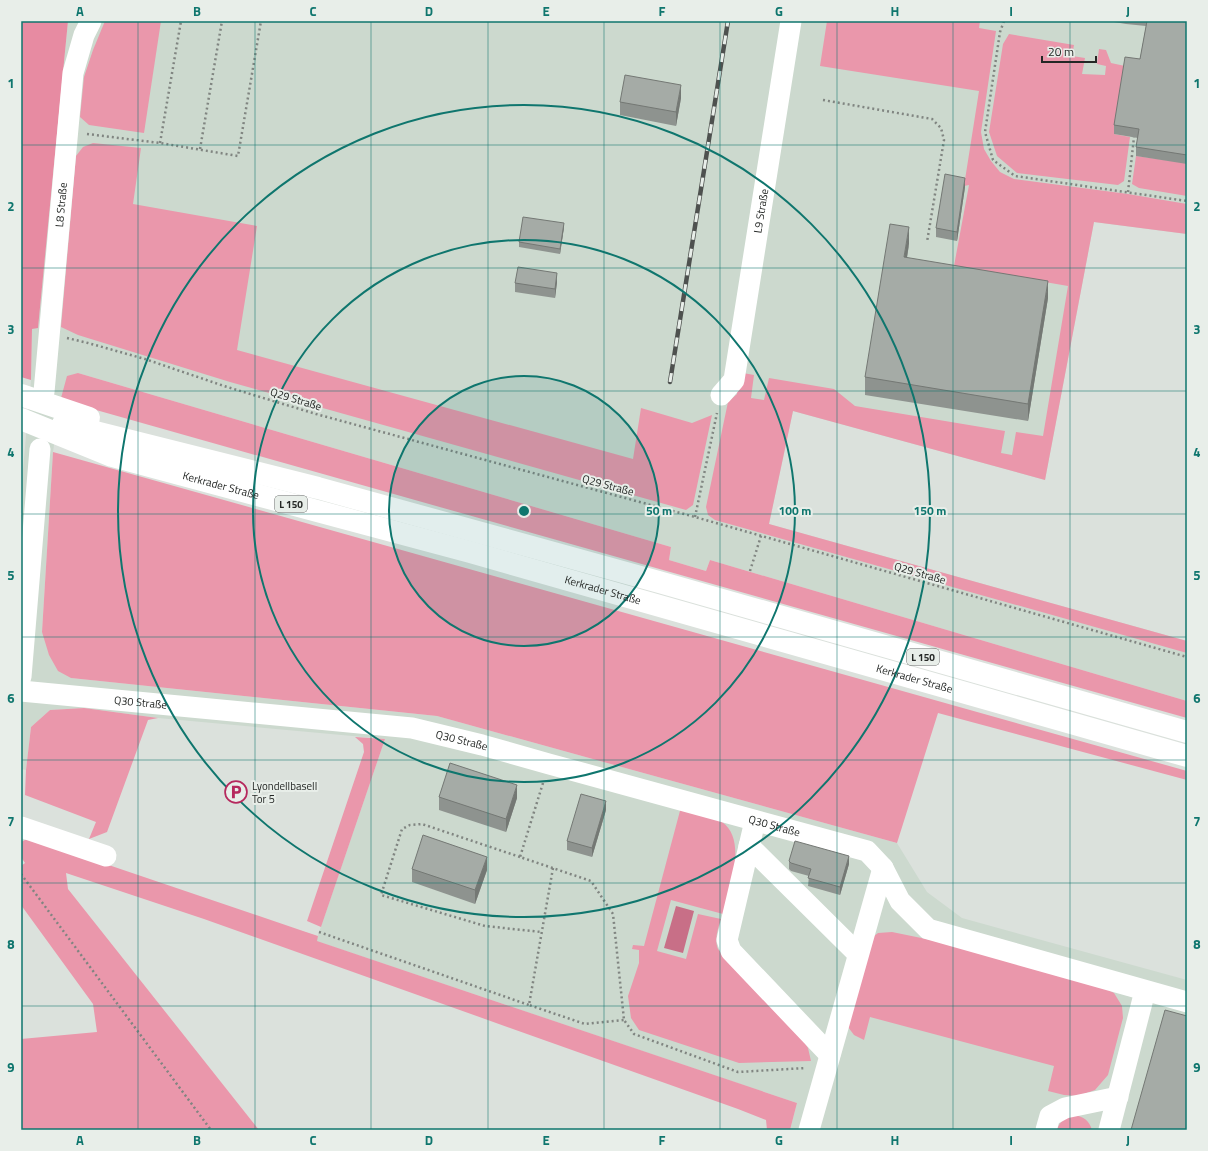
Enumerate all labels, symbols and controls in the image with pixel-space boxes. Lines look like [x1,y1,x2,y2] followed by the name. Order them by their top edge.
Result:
[76,1,84,21] text: A
[193,1,201,21] text: B
[309,1,317,21] text: C
[425,1,433,21] text: D
[542,1,550,21] text: E
[659,1,666,21] text: F
[775,1,783,21] text: G
[891,1,899,21] text: H
[1009,1,1013,21] text: I
[1126,1,1130,21] text: J
[1042,38,1096,64] scale bar
[1048,42,1074,61] text: 20 m
[7,73,15,93] text: 1
[1193,73,1201,93] text: 1
[51,181,71,228] street label: L8 Straße
[749,187,772,234] street label: L9 Straße
[7,196,15,216] text: 2
[1193,196,1201,216] text: 2
[7,319,15,339] text: 3
[1193,319,1201,339] text: 3
[268,384,324,415] street label: Q29 Straße
[7,442,15,462] text: 4
[1193,442,1201,462] text: 4
[181,467,261,503] street label: Kerkrader Straße
[580,470,636,500] street label: Q29 Straße
[275,496,307,512] road number: L 150
[646,501,672,520] text: 50 m
[779,501,811,520] text: 100 m
[914,501,946,520] text: 150 m
[517,504,531,518] centre of rings
[892,558,948,588] street label: Q29 Straße
[7,565,15,585] text: 5
[1193,565,1201,585] text: 5
[563,571,643,608] street label: Kerkrader Straße
[907,649,939,665] road number: L 150
[874,660,955,697] street label: Kerkrader Straße
[7,688,15,708] text: 6
[1193,688,1201,708] text: 6
[113,692,168,713] street label: Q30 Straße
[434,726,490,754] street label: Q30 Straße
[252,778,317,807] place label: Lyondellbasell Tor 5
[223,779,249,805] parking icon: Lyondellbasell Tor 5
[7,811,15,831] text: 7
[747,811,802,840] street label: Q30 Straße
[1193,811,1201,831] text: 7
[7,934,15,954] text: 8
[1193,934,1201,954] text: 8
[7,1057,15,1077] text: 9
[1193,1057,1201,1077] text: 9
[76,1130,84,1150] text: A
[193,1130,201,1150] text: B
[309,1130,317,1150] text: C
[425,1130,433,1150] text: D
[542,1130,550,1150] text: E
[659,1130,666,1150] text: F
[775,1130,783,1150] text: G
[891,1130,899,1150] text: H
[1009,1130,1013,1150] text: I
[1126,1130,1130,1150] text: J

